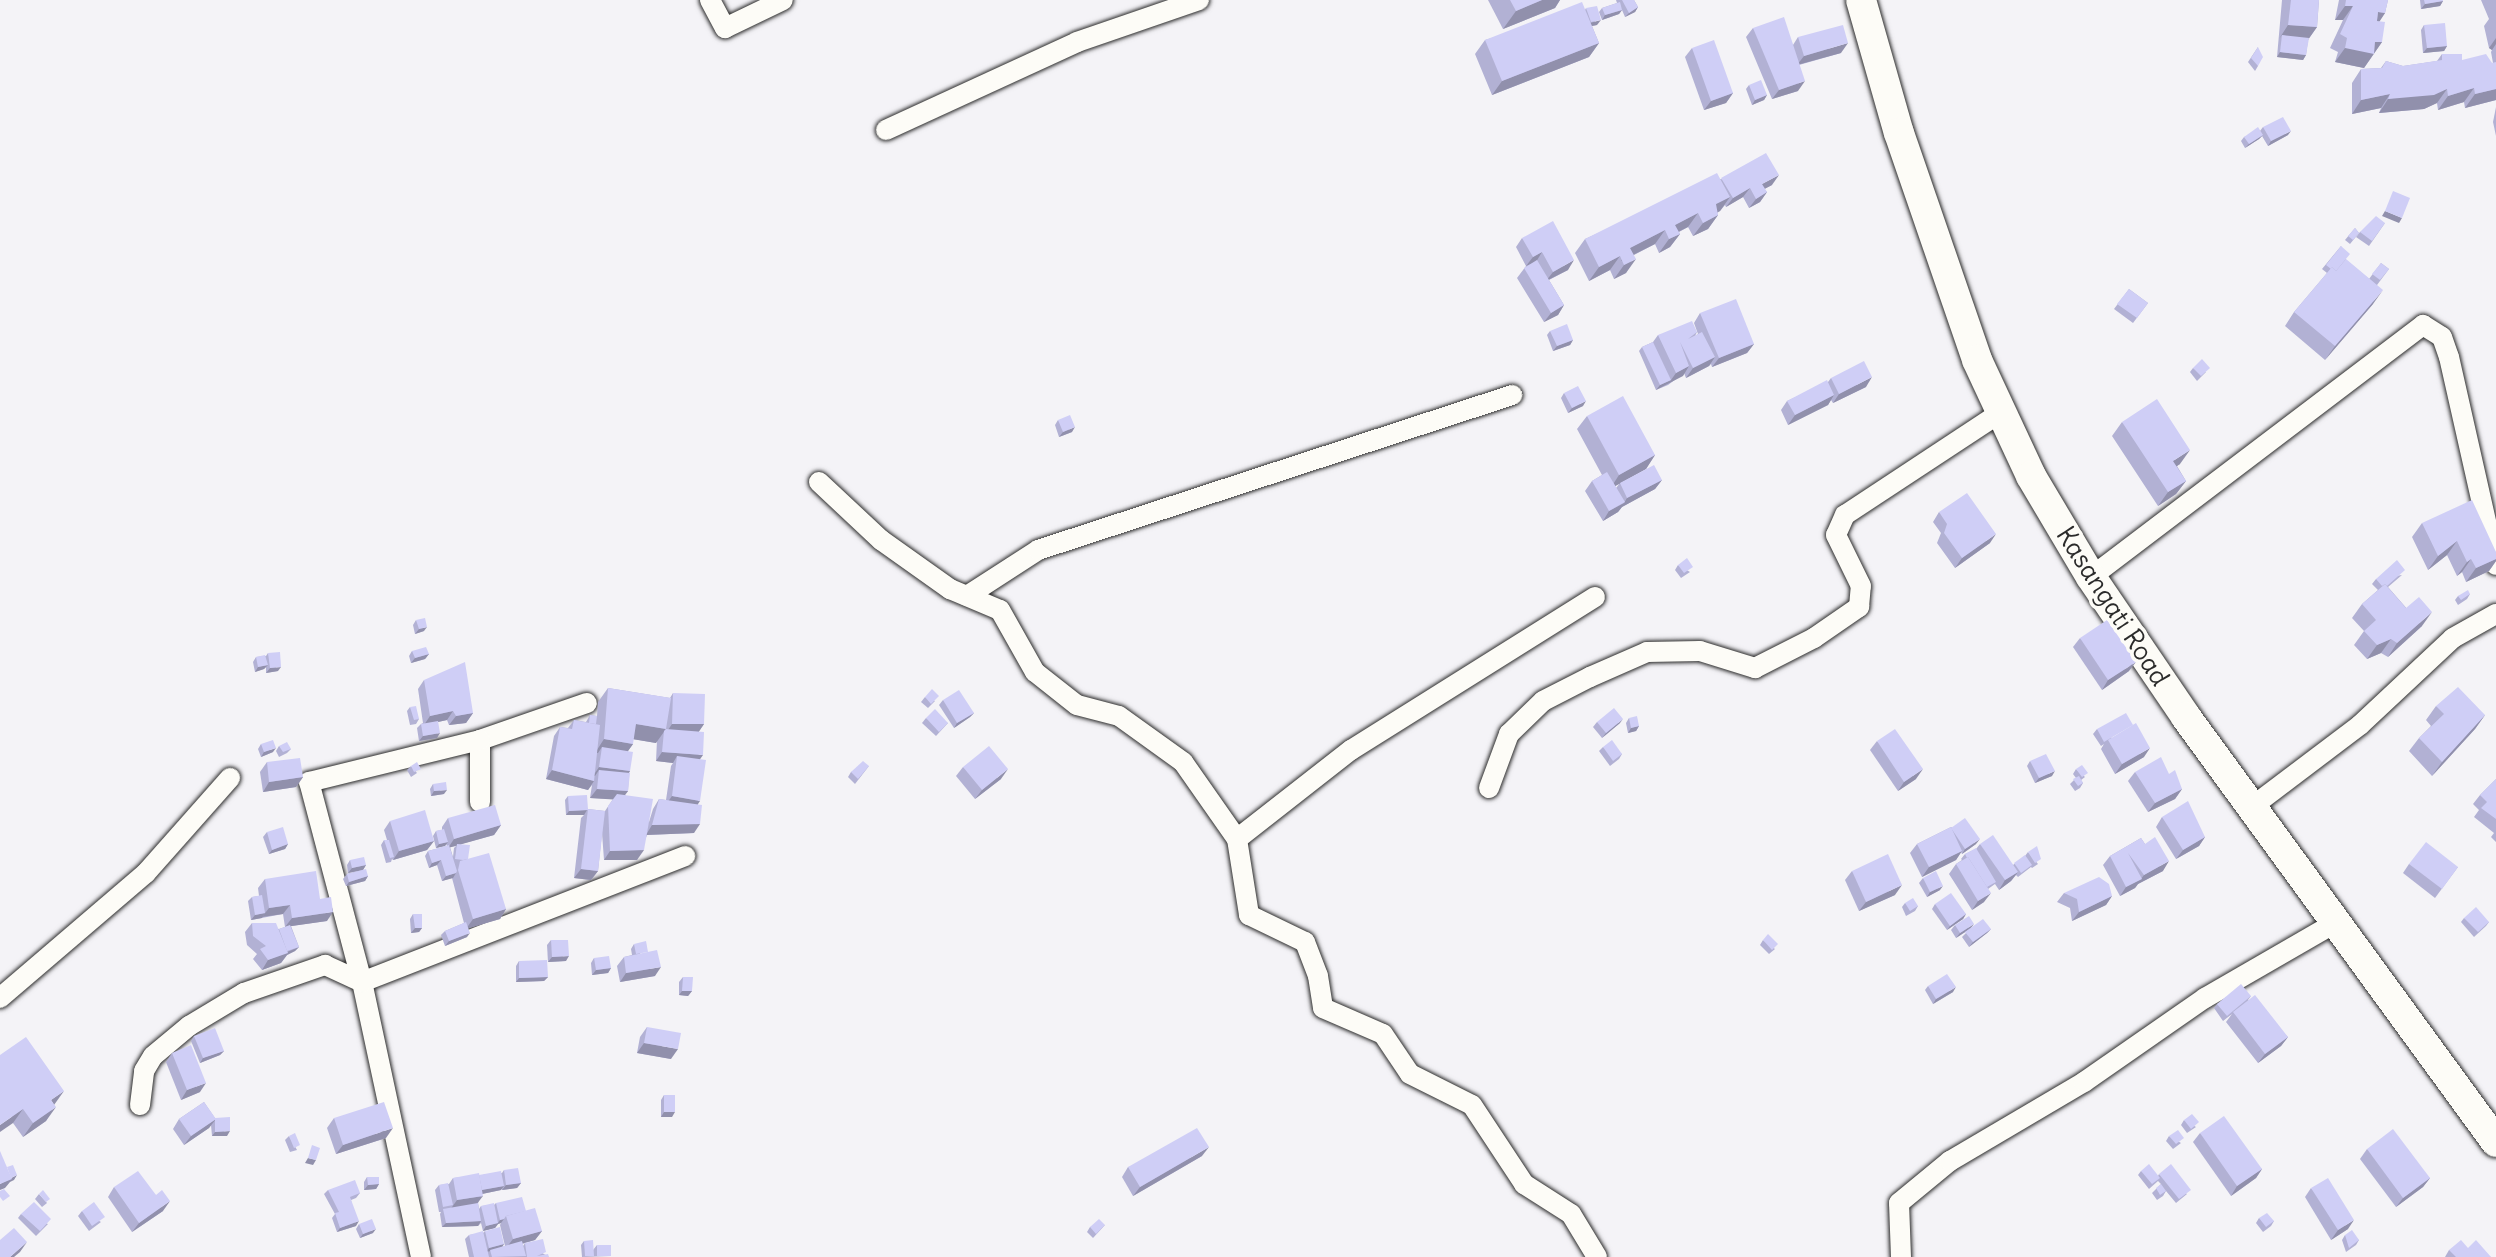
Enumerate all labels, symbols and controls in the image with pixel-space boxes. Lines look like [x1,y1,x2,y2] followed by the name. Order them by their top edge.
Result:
[2050,521,2176,691] street label: Kasangati Road

